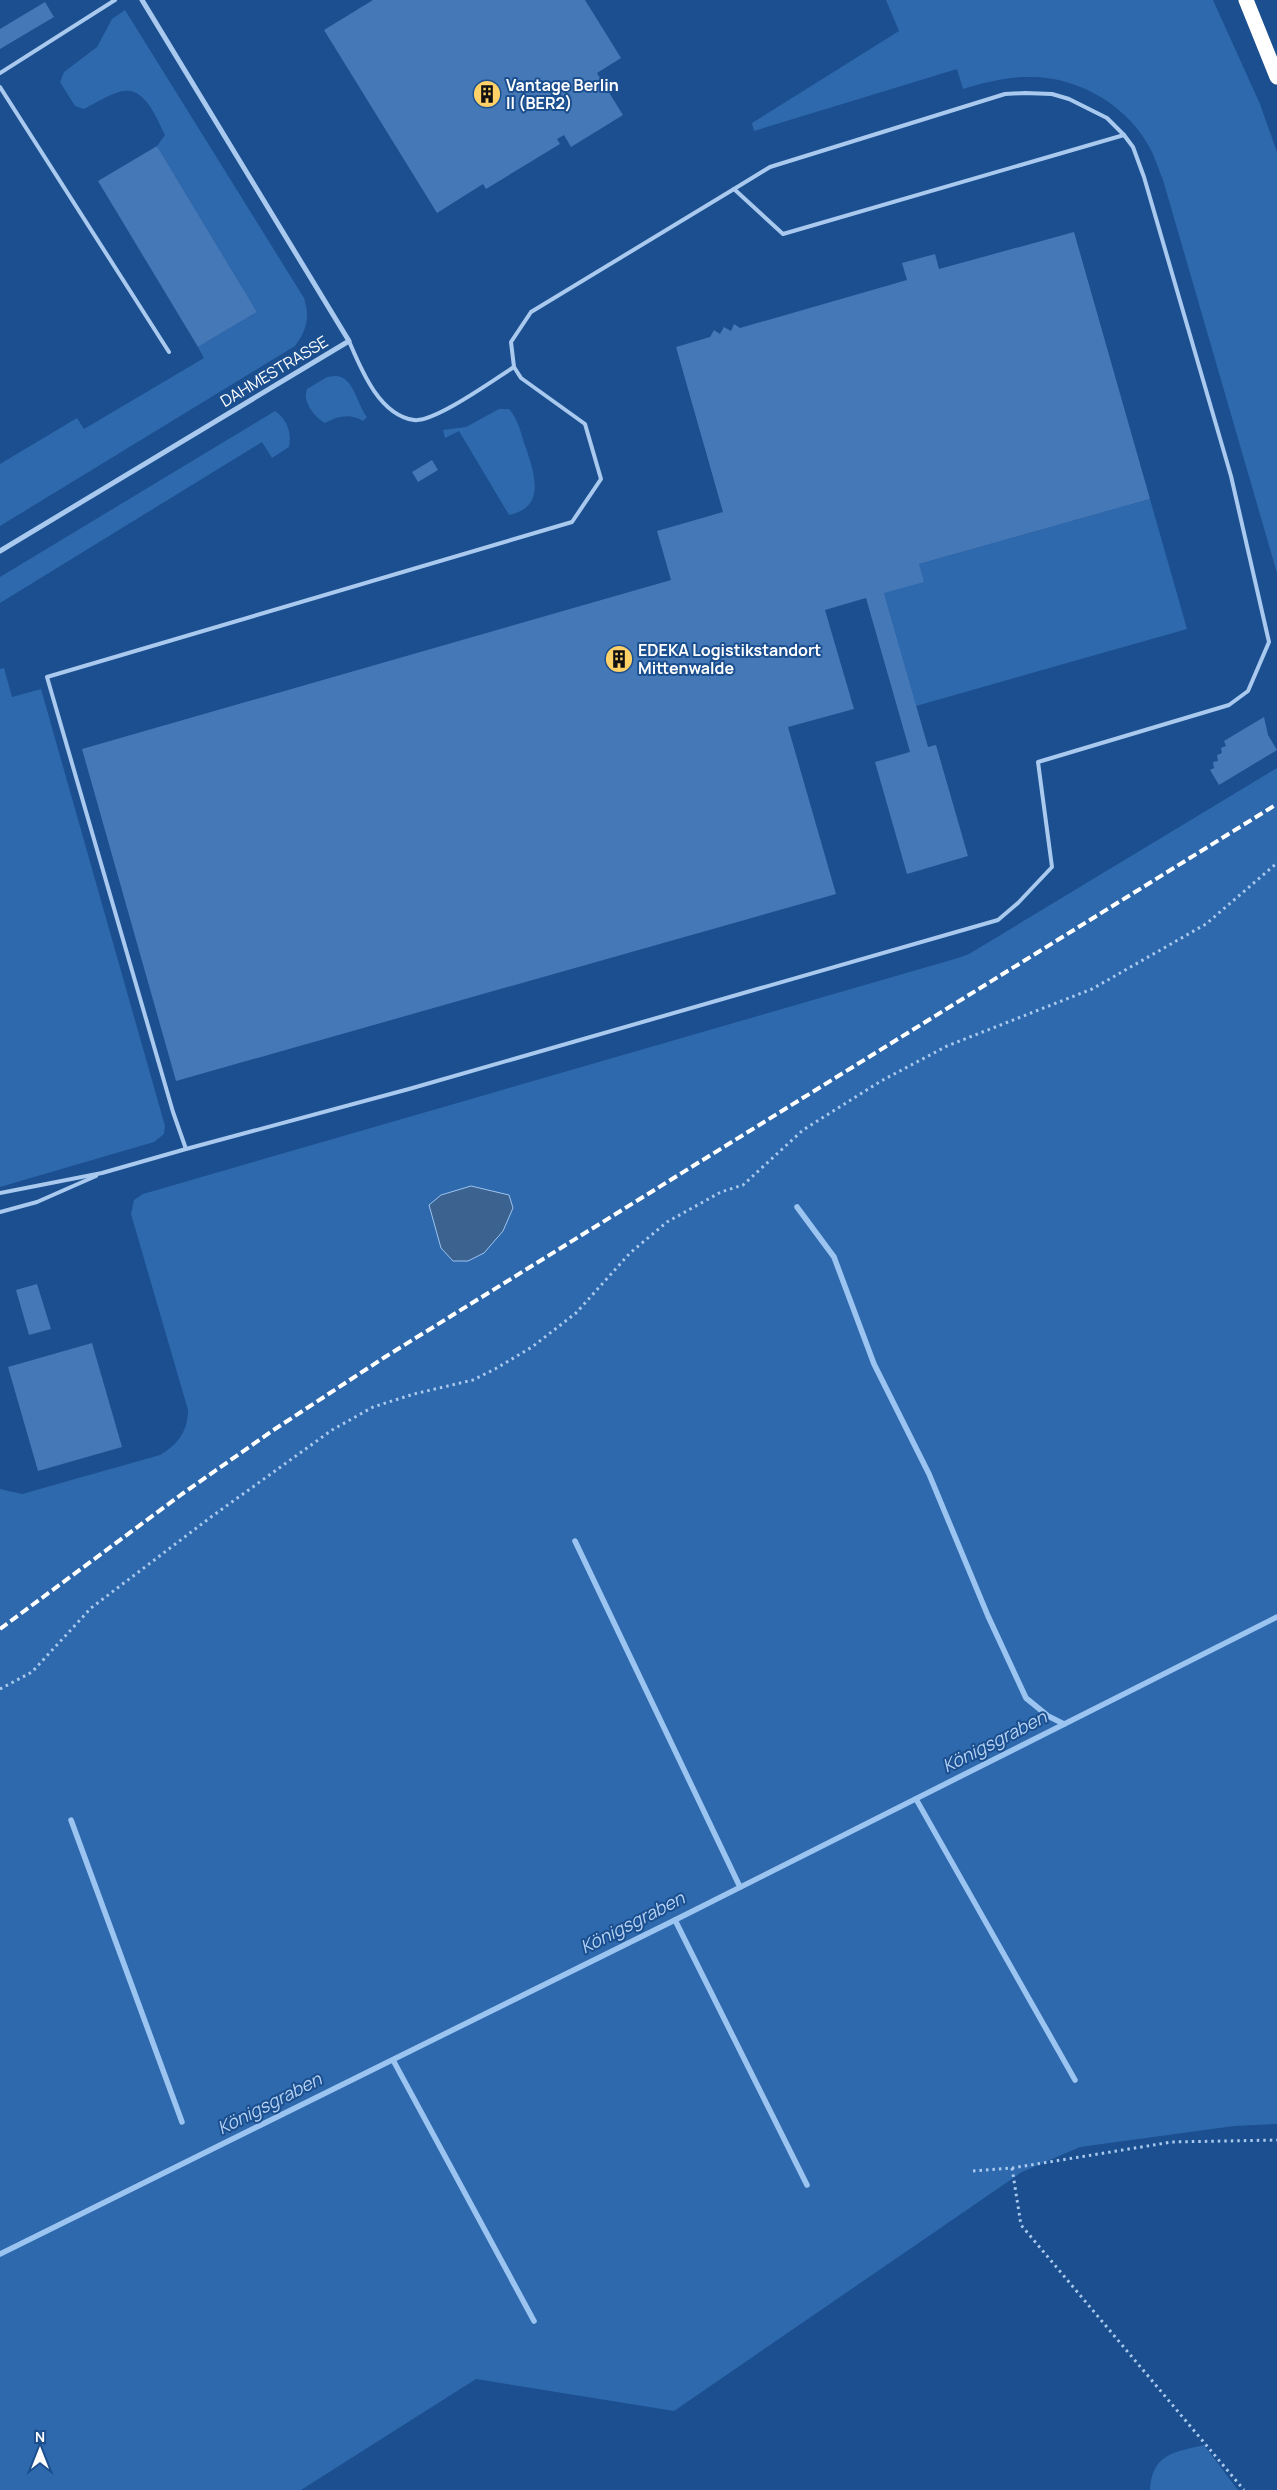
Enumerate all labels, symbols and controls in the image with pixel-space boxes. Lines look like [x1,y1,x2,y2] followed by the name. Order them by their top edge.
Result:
[506,74,619,114] place label: Vantage Berlin II (BER2)
[472,79,502,109] building icon: Vantage Berlin II (BER2)
[216,330,332,412] street label: DAHMESTRASSE
[638,639,821,679] place label: EDEKA Logistikstandort Mittenwalde
[604,644,634,674] building icon: EDEKA Logistikstandort Mittenwalde
[938,1704,1051,1778] water label: Königsgraben
[576,1885,689,1959] water label: Königsgraben
[213,2066,326,2140] water label: Königsgraben
[15,2425,65,2475] north arrow
[35,2427,45,2446] text: N

